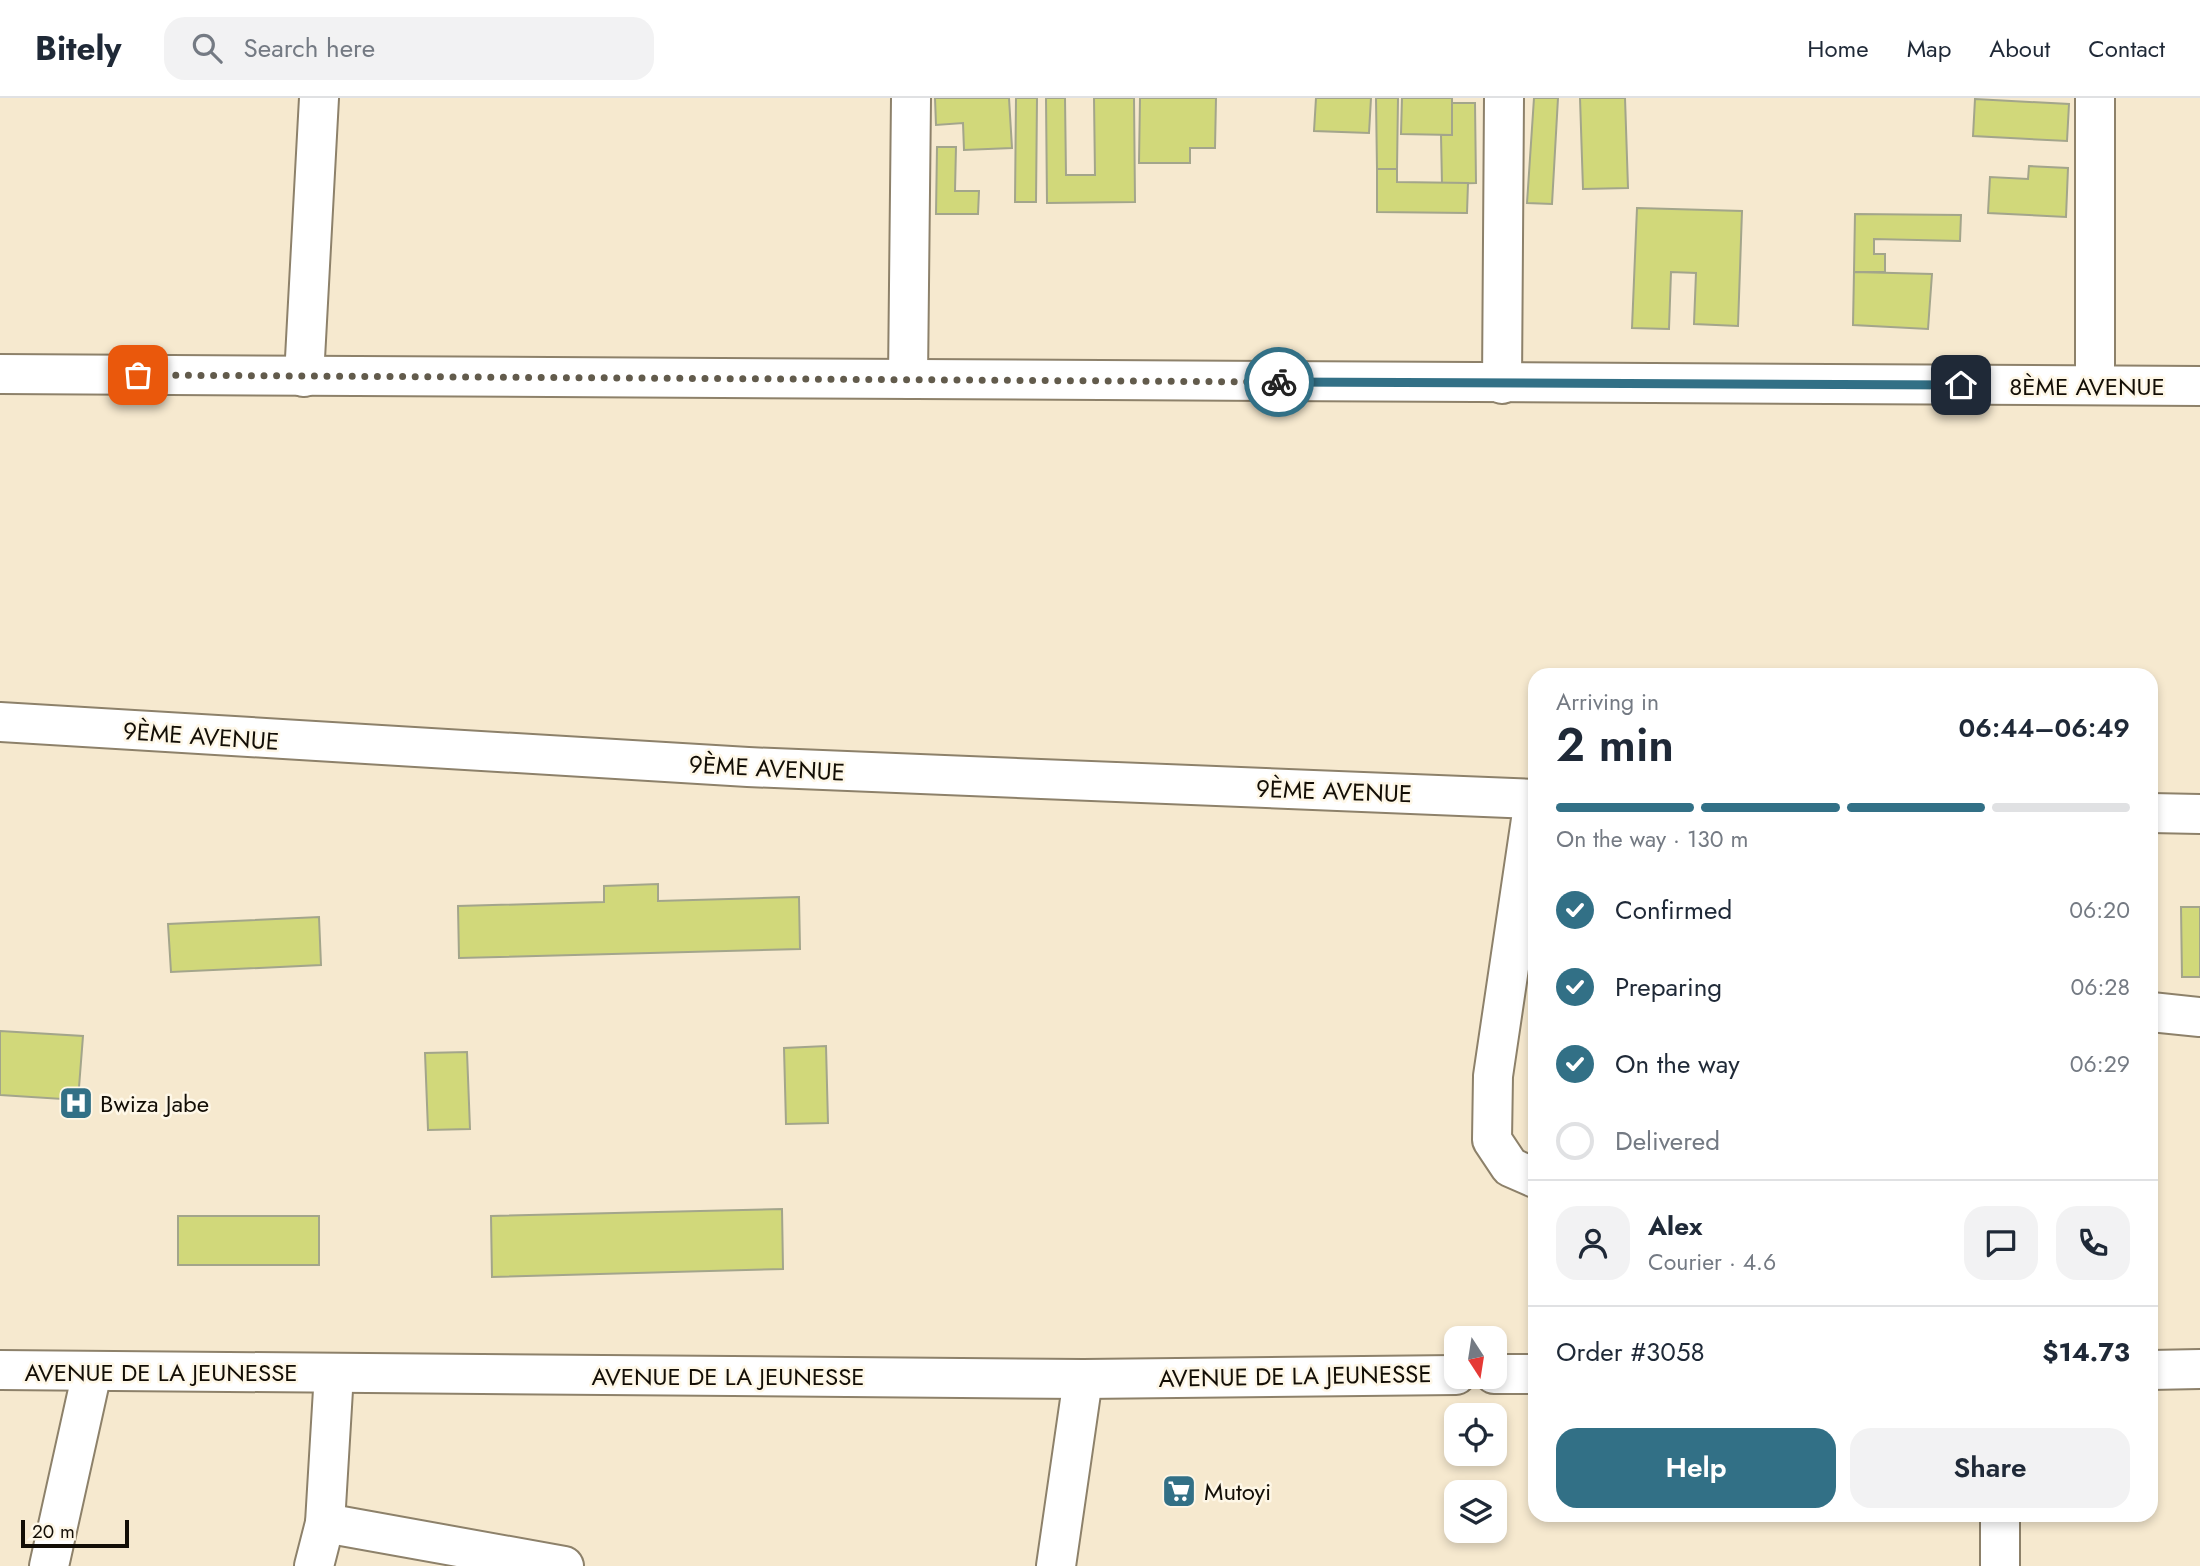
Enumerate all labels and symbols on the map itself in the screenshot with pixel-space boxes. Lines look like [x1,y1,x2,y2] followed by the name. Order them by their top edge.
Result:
[108,345,168,405] pin
[1244,347,1314,417] courier
[1931,355,1991,415] pin
[2009,369,2165,404] street label: 8ÈME AVENUE
[122,713,280,759] street label: 9ÈME AVENUE
[688,746,846,790] street label: 9ÈME AVENUE
[1255,771,1413,811] street label: 9ÈME AVENUE
[57,1084,95,1122] hospital icon: Bwiza Jabe
[100,1086,209,1121] place label: Bwiza Jabe
[1444,1326,1507,1390] north arrow
[24,1355,298,1390] street label: AVENUE DE LA JEUNESSE
[1158,1356,1432,1396] street label: AVENUE DE LA JEUNESSE
[591,1359,865,1394] street label: AVENUE DE LA JEUNESSE
[1160,1472,1198,1510] supermarket icon: Mutoyi
[1204,1474,1271,1509] place label: Mutoyi
[21,1517,130,1549] scale bar

